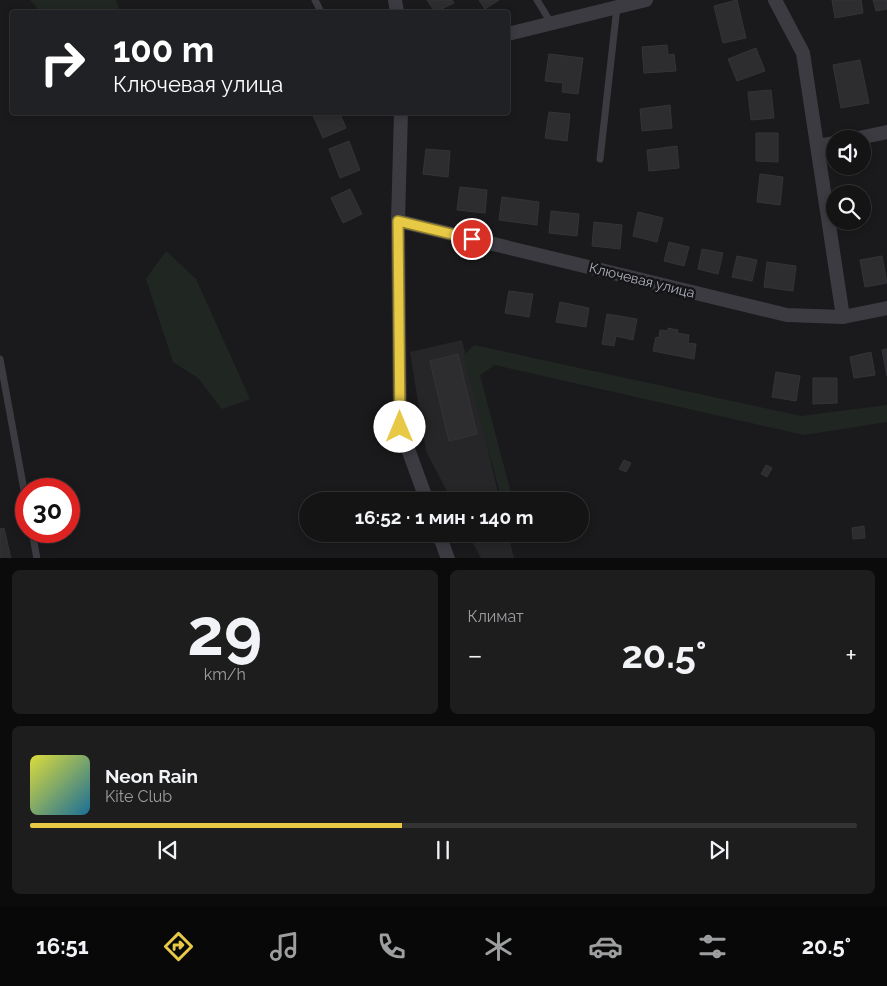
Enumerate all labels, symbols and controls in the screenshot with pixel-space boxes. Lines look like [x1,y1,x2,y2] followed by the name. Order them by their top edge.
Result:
[113,29,214,70] text: 100 m
[30,30,95,95] icon: right
[113,71,283,97] text: Ключевая улица
[826,130,871,230] map controls
[826,130,871,175] button: sound
[826,185,871,230] button: search
[451,218,493,260] pin
[458,225,486,253] icon: arrive
[588,259,696,301] street label: Ключевая улица
[373,400,425,452] position arrow
[15,478,80,543] speed limit sign: 30
[355,506,533,528] text: 16:52 · 1 мин · 140 m
[187,594,262,670] text: 29
[468,607,524,626] text: Климат
[621,632,707,677] text: 20.5°
[468,639,483,672] text: −
[845,639,857,672] text: +
[204,665,246,684] text: km/h
[105,765,198,787] text: Neon Rain
[105,787,172,806] text: Kite Club
[154,836,182,864] icon: previous
[429,836,457,864] icon: pause
[705,836,733,864] icon: next
[161,929,196,964] icon: directions
[267,929,302,964] icon: music
[374,929,409,964] icon: phone
[481,929,516,964] icon: climate
[588,929,623,964] icon: car
[695,929,730,964] icon: filters
[36,933,89,959] text: 16:51
[802,933,851,959] text: 20.5°

